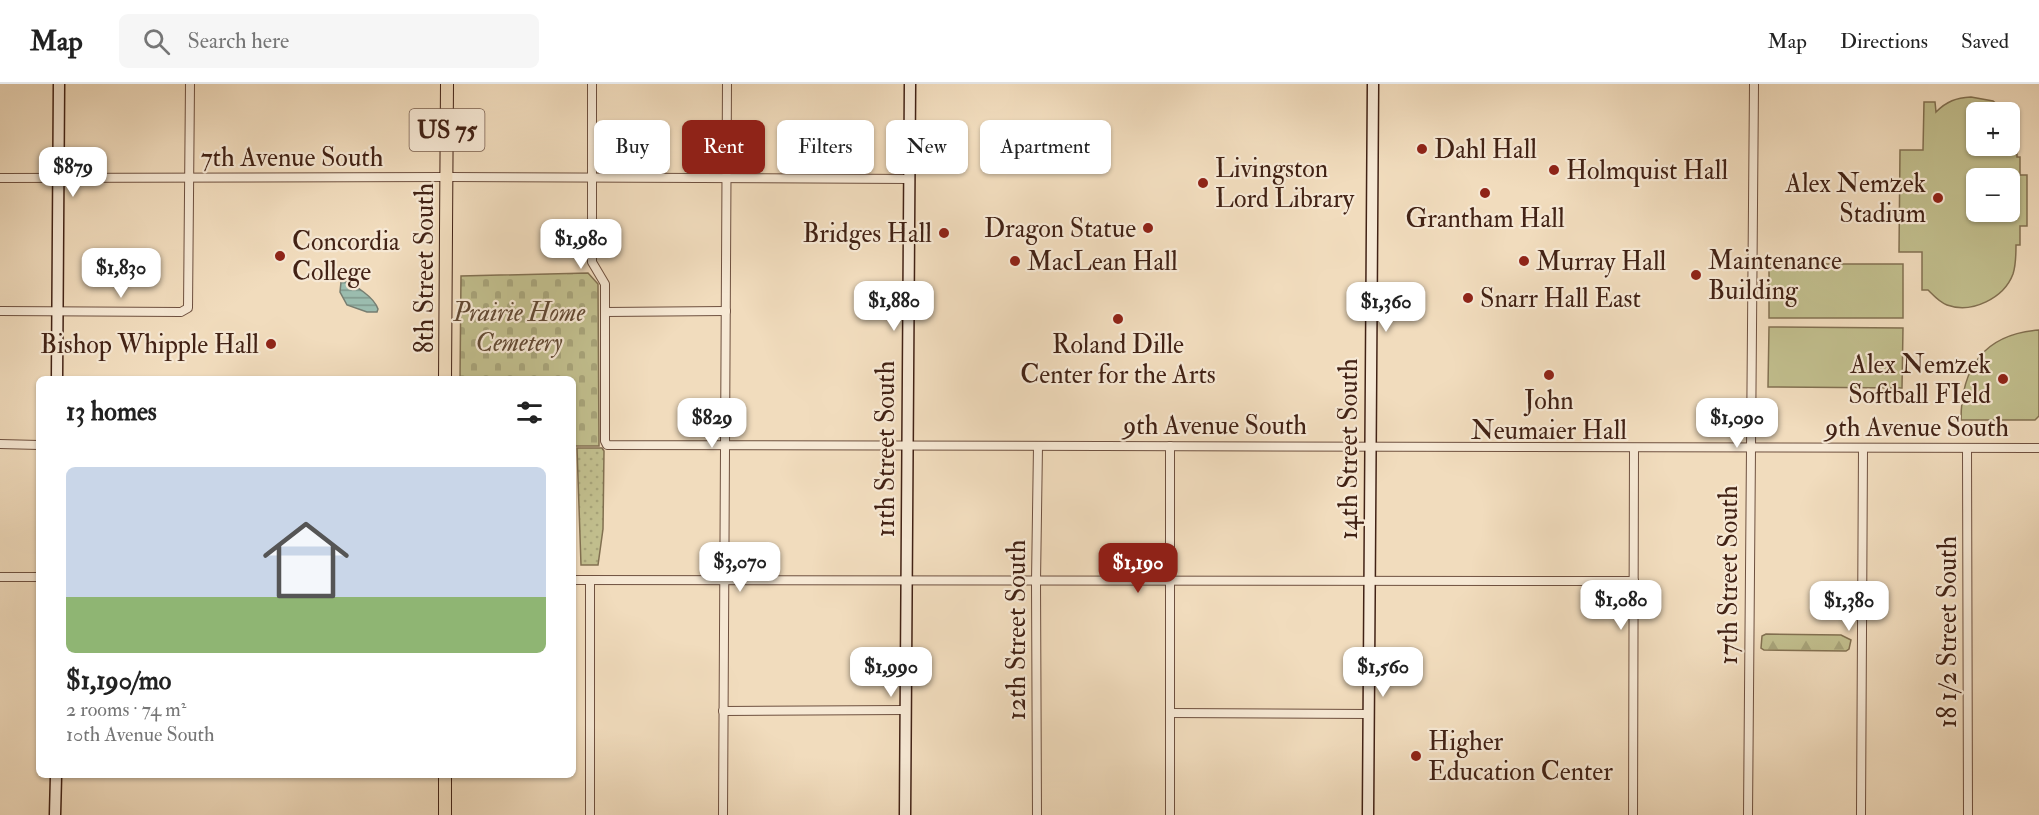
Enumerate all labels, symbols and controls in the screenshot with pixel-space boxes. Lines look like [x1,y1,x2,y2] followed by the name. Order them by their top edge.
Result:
[119,14,539,68] search box
[30,24,83,59] text: Map
[140,25,173,58] icon: search
[188,27,289,55] text: Search here
[1767,28,1807,55] text: Map
[1840,28,1928,55] text: Directions
[1961,28,2009,55] text: Saved
[1966,102,2020,222] map controls
[1966,102,2020,156] button: +
[410,109,484,151] road number: US 75
[594,120,670,174] chip: Buy
[682,120,765,174] chip: Rent
[777,120,874,174] chip: Filters
[886,120,968,174] chip: New
[980,120,1111,174] chip: Apartment
[1434,134,1537,166] place label: Dahl Hall
[201,142,384,174] street label: 7th Avenue South
[1415,142,1429,156] marker: Dahl Hall
[37,147,109,198] pin: $879
[1215,153,1355,215] place label: Livingston Lord Library
[53,154,93,179] text: $879
[1566,155,1728,187] place label: Holmquist Hall
[1547,163,1561,177] marker: Holmquist Hall
[1784,168,1927,230] place label: Alex Nemzek Stadium
[1966,168,2020,222] button: −
[1196,176,1210,190] marker: Livingston Lord Library
[409,183,441,353] street label: 8th Street South
[1478,186,1492,200] marker: Grantham Hall
[1931,191,1945,205] marker: Alex Nemzek Stadium
[1405,203,1565,235] place label: Grantham Hall
[984,213,1136,245] place label: Dragon Statue
[802,218,932,250] place label: Bridges Hall
[532,219,630,270] pin: $1,980
[1141,221,1155,235] marker: Dragon Statue
[292,226,400,288] place label: Concordia College
[554,226,608,251] text: $1,980
[937,226,951,240] marker: Bridges Hall
[1708,245,1842,307] place label: Maintenance Building
[1027,246,1178,278] place label: MacLean Hall
[1536,246,1667,278] place label: Murray Hall
[72,248,170,299] pin: $1,830
[273,249,287,263] marker: Concordia College
[1008,254,1022,268] marker: MacLean Hall
[1517,254,1531,268] marker: Murray Hall
[96,255,146,280] text: $1,830
[1689,268,1703,282] marker: Maintenance Building
[845,281,943,332] pin: $1,880
[1337,282,1435,333] pin: $1,360
[1480,283,1641,315] place label: Snarr Hall East
[868,288,920,313] text: $1,880
[1360,289,1412,314] text: $1,360
[1461,291,1475,305] marker: Snarr Hall East
[452,297,585,359] park label: Prairie Home Cemetery
[1111,312,1125,326] marker: Roland Dille Center for the Arts
[40,329,259,362] place label: Bishop Whipple Hall
[1020,329,1216,391] place label: Roland Dille Center for the Arts
[264,337,278,351] marker: Bishop Whipple Hall
[1848,349,1992,411] place label: Alex Nemzek Softball FIeld
[1333,358,1365,540] street label: 14th Street South
[870,360,902,537] street label: 11th Street South
[1542,368,1556,382] marker: John Neumaier Hall
[1996,372,2010,386] marker: Alex Nemzek Softball FIeld
[1471,385,1627,447] place label: John Neumaier Hall
[66,396,157,428] text: 13 homes
[513,396,546,429] icon: filters
[676,398,748,449] pin: $829
[1688,398,1786,449] pin: $1,090
[691,405,733,430] text: $829
[1710,405,1764,430] text: $1,090
[1121,410,1307,442] street label: 9th Avenue South
[1823,412,2009,444] street label: 9th Avenue South
[1713,485,1745,665] street label: 17th Street South
[252,506,360,614] icon: home
[1932,536,1964,728] street label: 18 1/2 Street South
[1001,539,1033,720] street label: 12th Street South
[691,542,789,593] pin: $3,070
[1089,543,1187,594] pin: $1,190
[713,549,767,574] text: $3,070
[1113,550,1163,575] text: $1,190
[1572,580,1670,631] pin: $1,080
[1800,581,1898,632] pin: $1,380
[1594,587,1648,612] text: $1,080
[1824,588,1874,613] text: $1,380
[842,647,940,698] pin: $1,990
[1334,647,1432,698] pin: $1,560
[864,654,918,679] text: $1,990
[1357,654,1409,679] text: $1,560
[66,665,171,697] text: $1,190/mo
[66,697,187,722] text: 2 rooms · 74 m²
[66,722,215,747] text: 10th Avenue South
[1428,726,1613,788] place label: Higher Education Center
[1409,749,1423,763] marker: Higher Education Center

